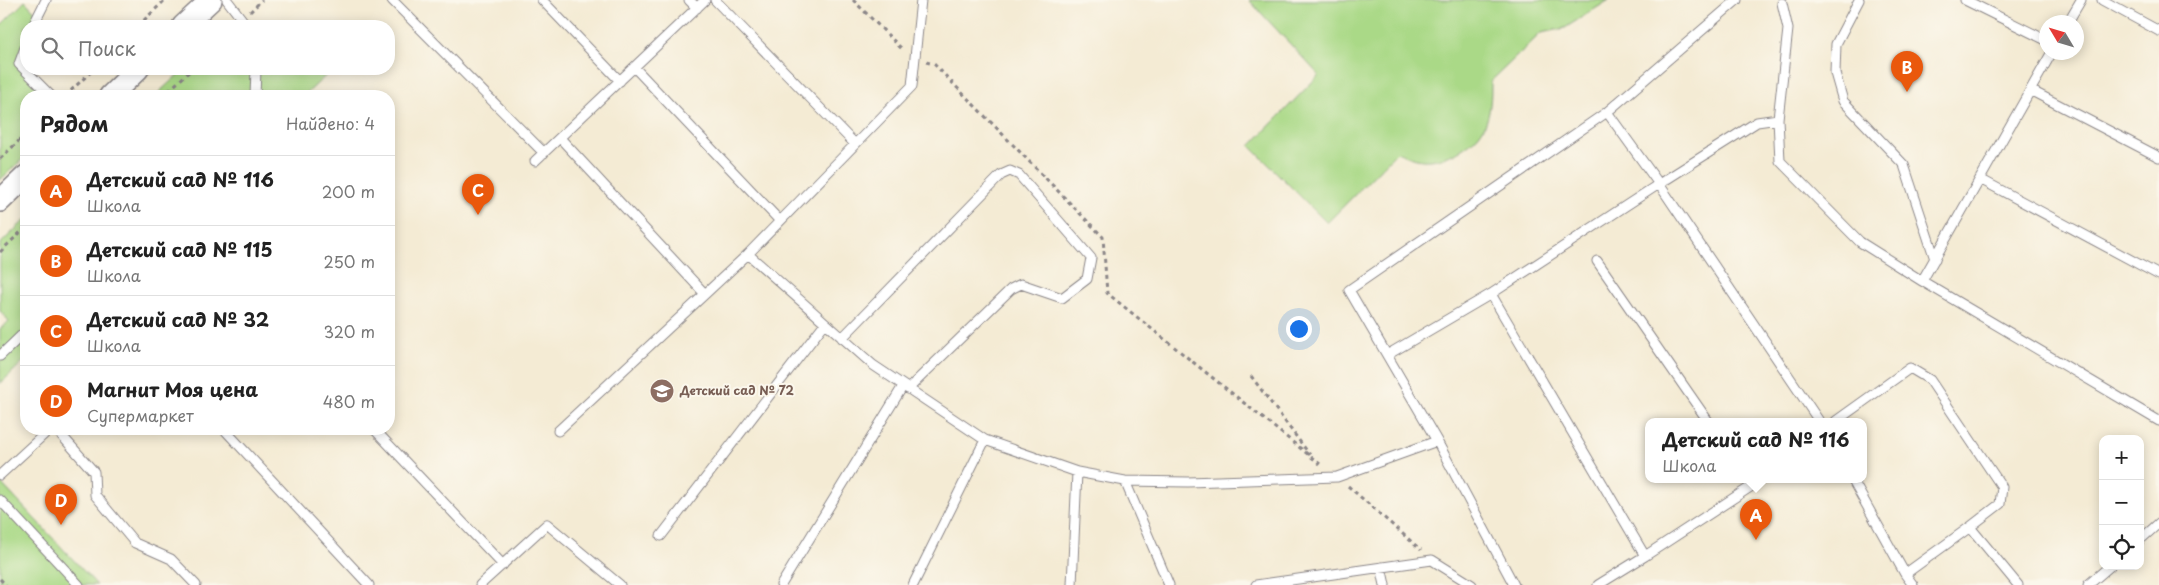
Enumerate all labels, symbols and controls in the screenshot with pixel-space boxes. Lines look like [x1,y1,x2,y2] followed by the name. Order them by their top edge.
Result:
[2039,15,2084,60] north arrow
[20,20,395,75] search box
[38,34,66,62] icon: search
[78,34,136,62] text: Поиск
[1891,51,1923,92] pin: B
[40,107,108,139] text: Рядом
[286,111,375,135] text: Найдено: 4
[87,165,274,193] text: Детский сад № 116
[462,174,494,215] pin: C
[50,179,62,203] text: A
[322,179,375,203] text: 200 m
[87,193,141,217] text: Школа
[87,235,273,263] text: Детский сад № 115
[51,249,61,273] text: B
[324,249,375,273] text: 250 m
[87,263,141,287] text: Школа
[87,305,269,333] text: Детский сад № 32
[1286,316,1312,342] your location
[50,319,62,343] text: C
[324,319,375,343] text: 320 m
[87,333,141,357] text: Школа
[87,375,258,403] text: Магнит Моя цена
[649,378,675,404] school or university icon: Детский сад № 72
[679,381,795,399] place label: Детский сад № 72
[50,389,62,413] text: D
[323,389,375,413] text: 480 m
[87,403,194,427] text: Супермаркет
[1645,418,1867,483] popup
[1663,425,1849,453] text: Детский сад № 116
[2099,435,2144,570] map controls
[2099,435,2144,480] button: +
[1663,453,1716,477] text: Школа
[2099,480,2144,525] button: −
[45,484,77,525] pin: D
[1740,499,1772,540] pin: A
[2099,525,2144,570] button: locate

